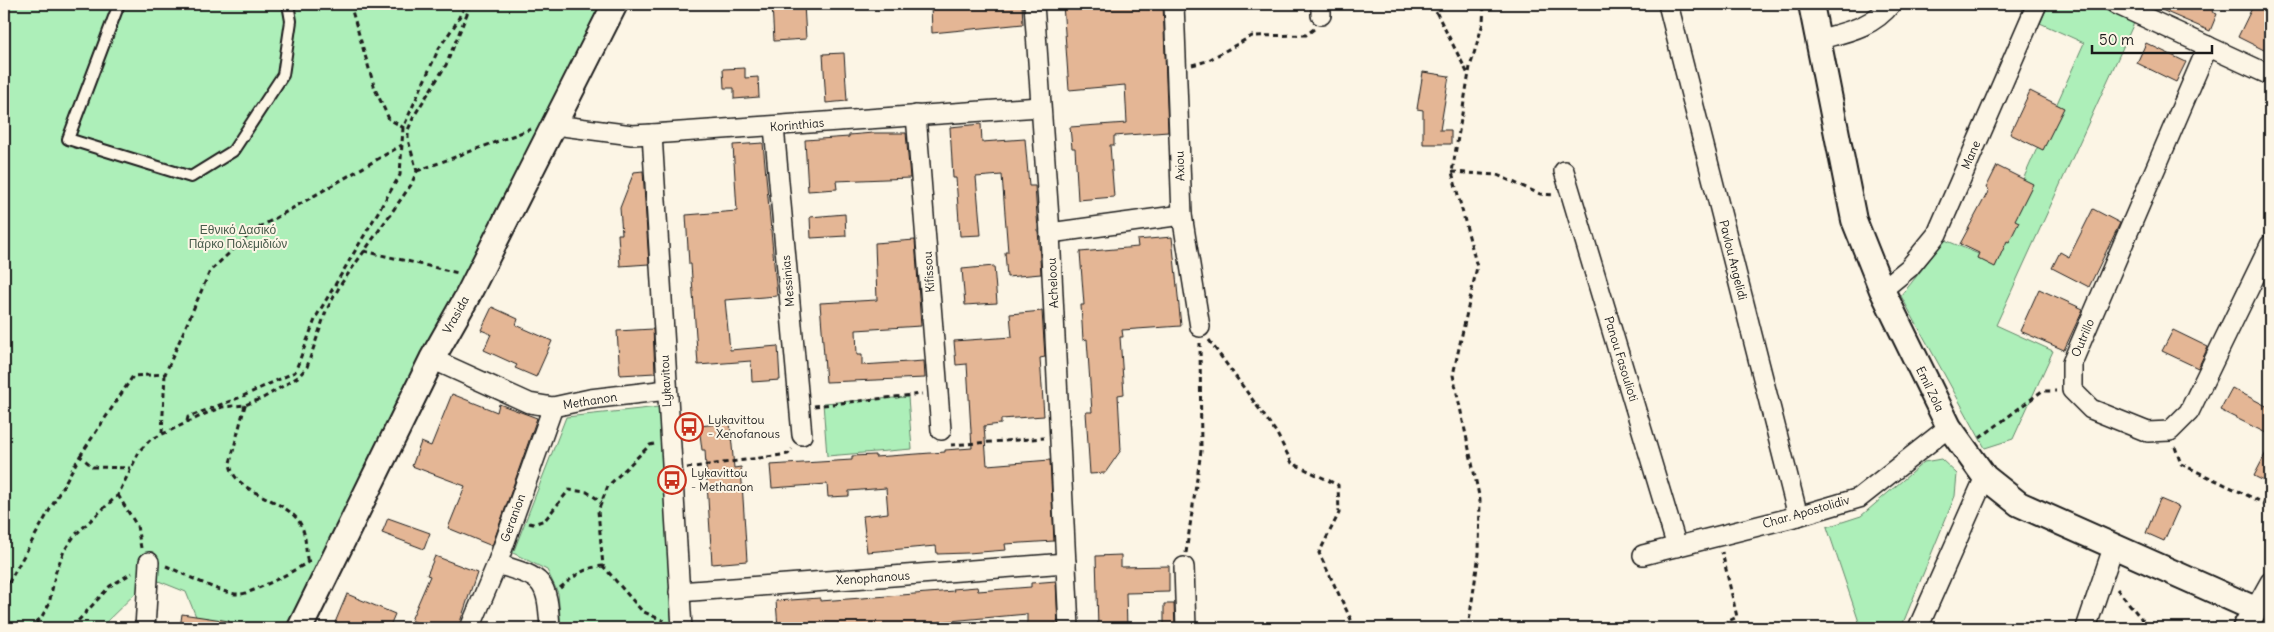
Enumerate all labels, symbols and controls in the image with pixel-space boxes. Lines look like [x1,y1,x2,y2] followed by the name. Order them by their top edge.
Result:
[2092,22,2212,54] scale bar
[2099,30,2134,49] text: 50 m
[769,115,825,134] street label: Korinthias
[1958,138,1983,172] street label: Mane
[1171,151,1188,181] street label: Axiou
[1716,218,1751,301] street label: Pavlou Angelidi
[189,222,287,251] park label: Εθνικό Δασικό Πάρκο Πολεμιδιών
[920,251,937,293] street label: Kifissou
[778,255,797,307] street label: Messinias
[1044,257,1061,309] street label: Acheloou
[439,293,472,336] street label: Vrasida
[1601,314,1642,403] street label: Panou Fasoulioti
[2068,316,2097,359] street label: Outrillo
[657,354,674,408] street label: Lykavitou
[1913,364,1948,414] street label: Emil Zola
[562,389,618,412] street label: Methanon
[674,412,704,442] bus stop icon: Lykavittou - Xenofanous
[708,412,780,441] place label: Lykavittou - Xenofanous
[657,465,687,495] bus stop icon: Lykavittou - Methanon
[691,465,754,494] place label: Lykavittou - Methanon
[497,492,528,544] street label: Geranion
[1761,492,1851,531] street label: Char. Apostolidiv
[835,567,910,588] street label: Xenophanous

